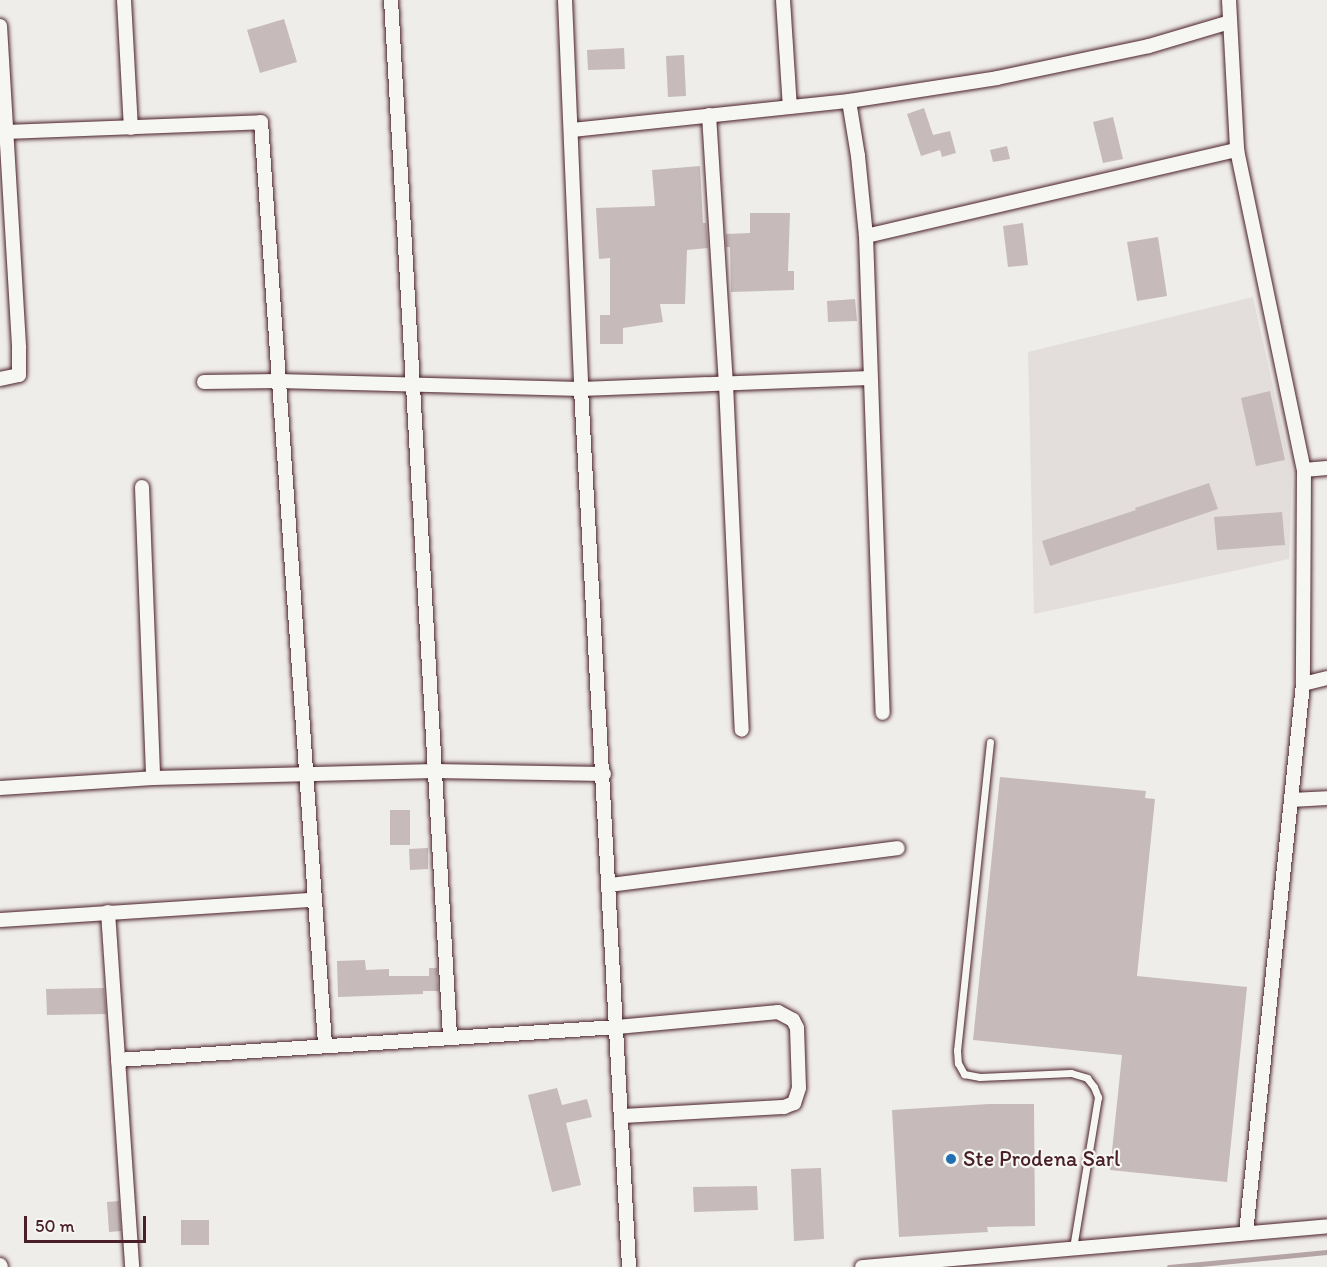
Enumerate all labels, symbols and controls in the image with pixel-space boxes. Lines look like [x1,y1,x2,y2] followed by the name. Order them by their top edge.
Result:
[963,1146,1121,1172] place label: Ste Prodena Sarl
[944,1152,958,1166] marker: Ste Prodena Sarl
[27,1204,148,1242] scale bar
[35,1215,75,1237] text: 50 m

